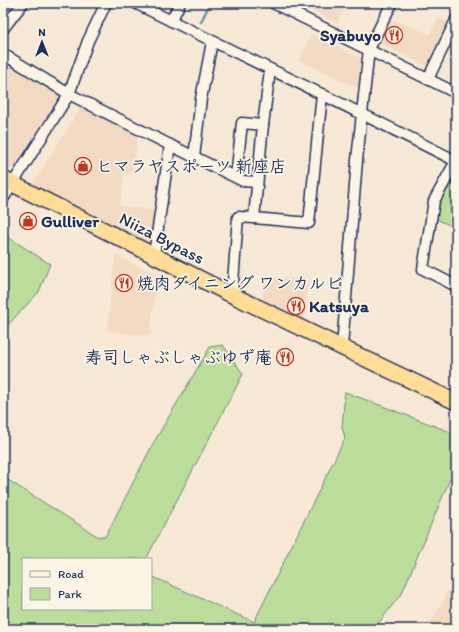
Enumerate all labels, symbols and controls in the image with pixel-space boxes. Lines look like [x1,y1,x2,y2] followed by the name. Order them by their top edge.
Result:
[22,22,62,62] north arrow
[320,25,381,46] place label: Syabuyo
[384,25,404,45] restaurant icon: Syabuyo
[38,26,46,39] text: N
[73,156,93,176] shop icon: ヒマラヤスポーツ 新座店
[96,156,287,176] place label: ヒマラヤスポーツ 新座店
[116,208,208,268] street label: Niiza Bypass
[18,211,38,231] shop icon: Gulliver
[41,211,99,231] place label: Gulliver
[114,273,134,293] restaurant icon: 焼肉ダイニング ワンカルビ
[137,273,343,293] place label: 焼肉ダイニング ワンカルビ
[286,296,306,316] restaurant icon: Katsuya
[309,296,369,317] place label: Katsuya
[85,347,272,367] place label: 寿司しゃぶしゃぶゆず庵
[275,347,295,367] restaurant icon: 寿司しゃぶしゃぶゆず庵
[22,558,152,610] legend
[58,567,84,581] text: Road
[58,587,82,601] text: Park

